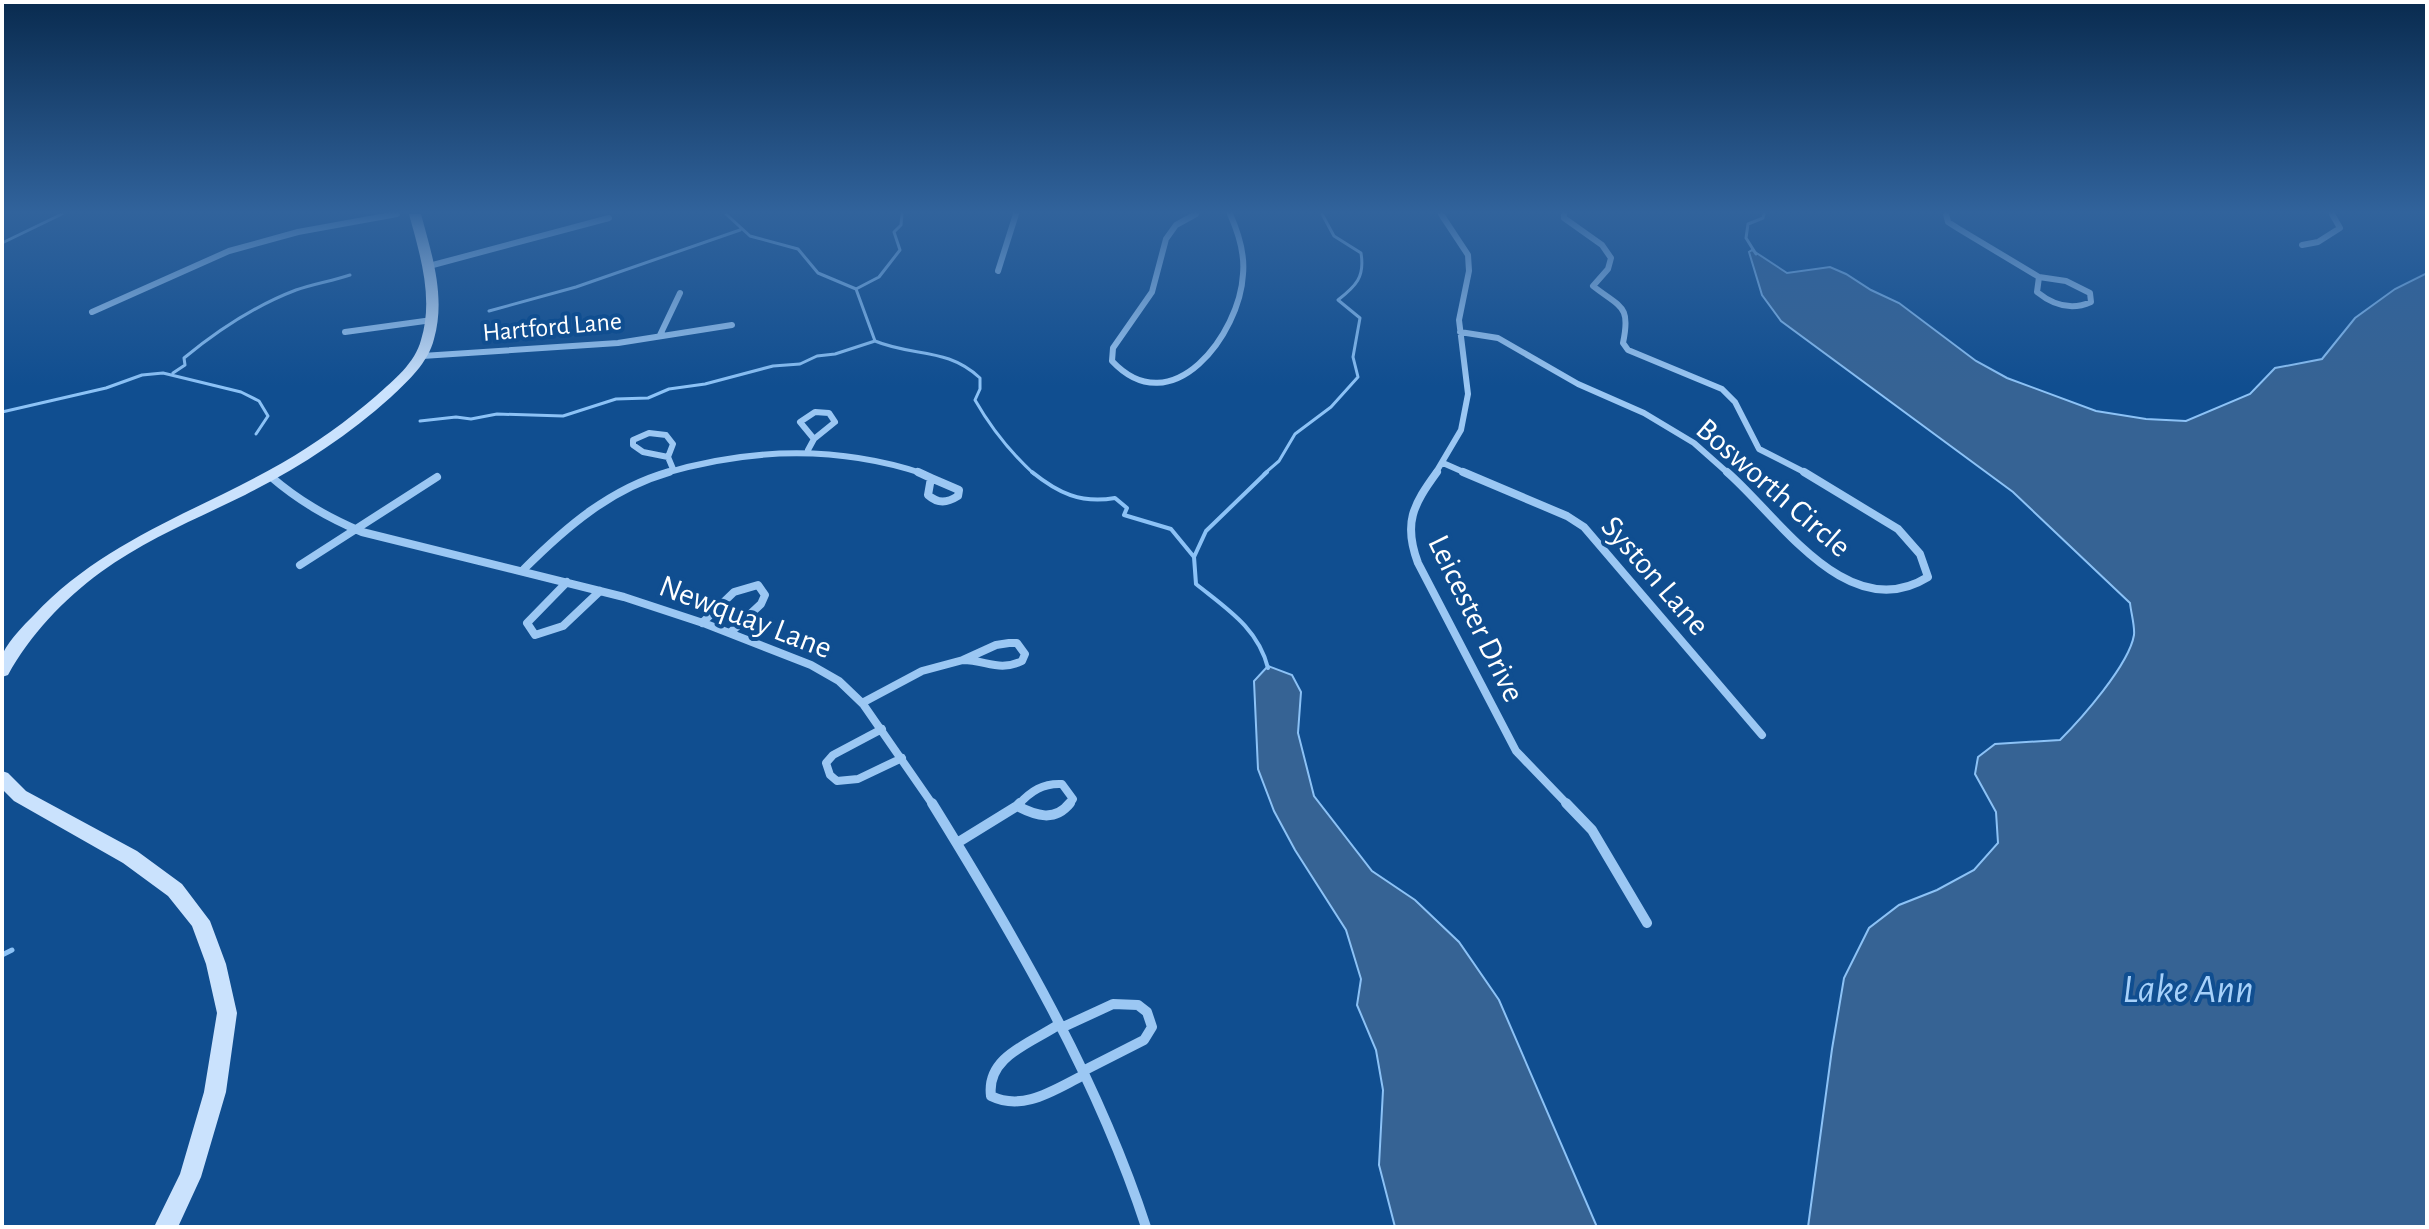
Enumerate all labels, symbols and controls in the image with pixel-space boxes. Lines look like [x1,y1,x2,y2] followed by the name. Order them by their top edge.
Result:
[481,308,623,346] street label: Hartford Lane
[1690,412,1857,563] street label: Bosworth Circle
[1595,510,1715,641] street label: Syston Lane
[1422,530,1530,707] street label: Leicester Drive
[655,569,836,664] street label: Newquay Lane
[2122,970,2254,1010] water label: Lake Ann

